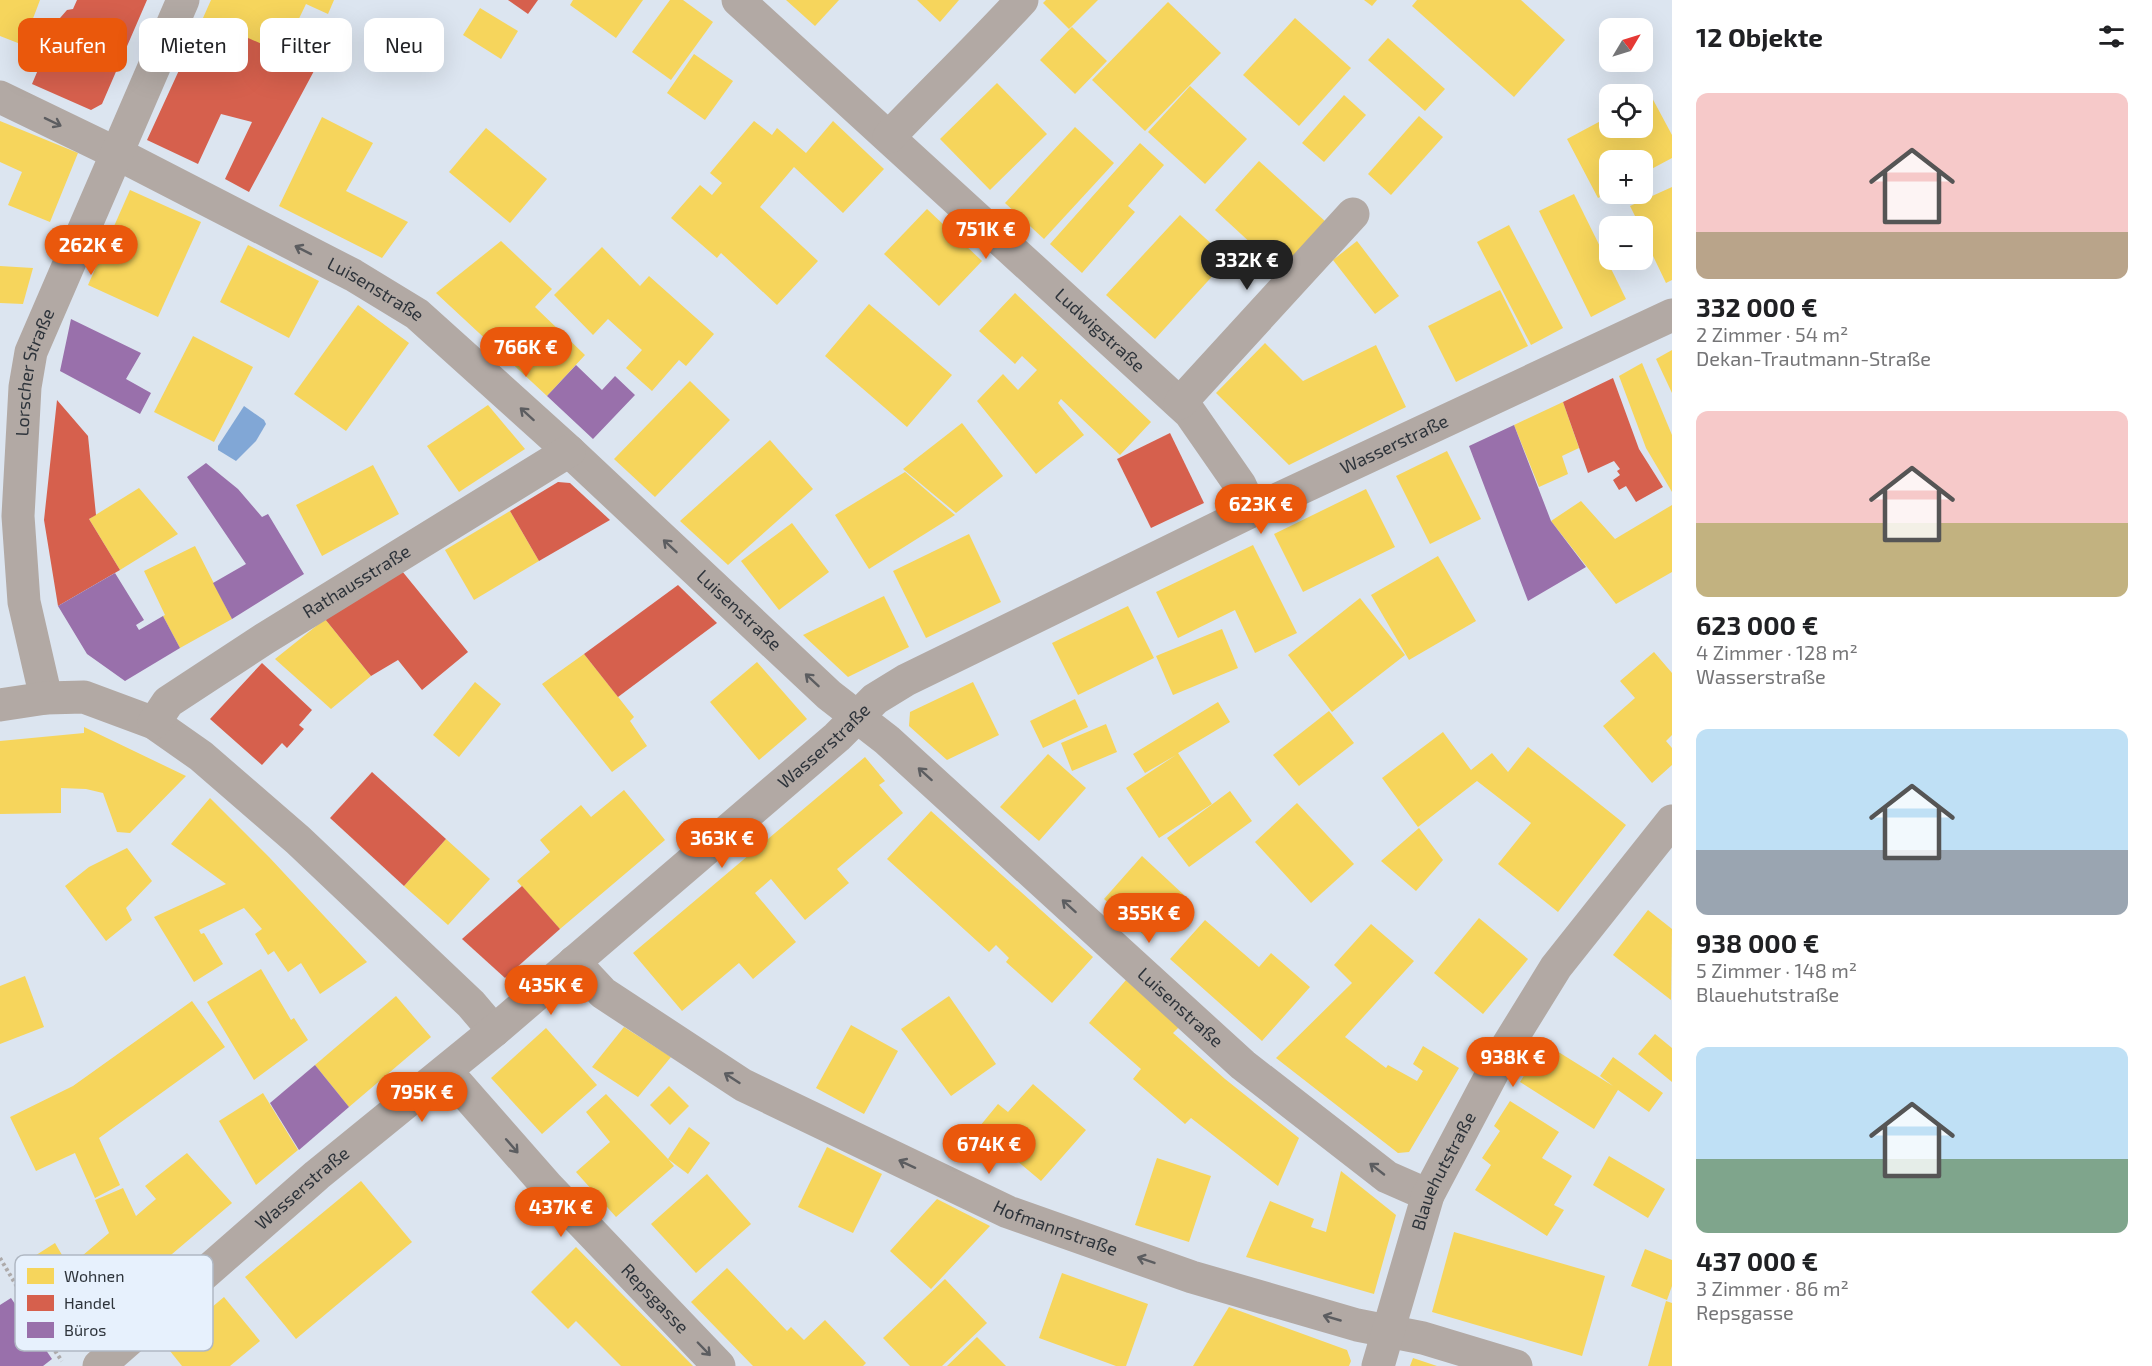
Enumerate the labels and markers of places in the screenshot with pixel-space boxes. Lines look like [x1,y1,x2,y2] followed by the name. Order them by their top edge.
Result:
[937,209,1035,260] pin: 751K €
[42,225,140,276] pin: 262K €
[1198,240,1296,291] pin: 332K €
[477,327,575,378] pin: 766K €
[1212,484,1310,535] pin: 623K €
[673,818,771,869] pin: 363K €
[1100,893,1198,944] pin: 355K €
[502,965,600,1016] pin: 435K €
[1464,1037,1562,1088] pin: 938K €
[373,1072,471,1123] pin: 795K €
[940,1124,1038,1175] pin: 674K €
[512,1187,610,1238] pin: 437K €

